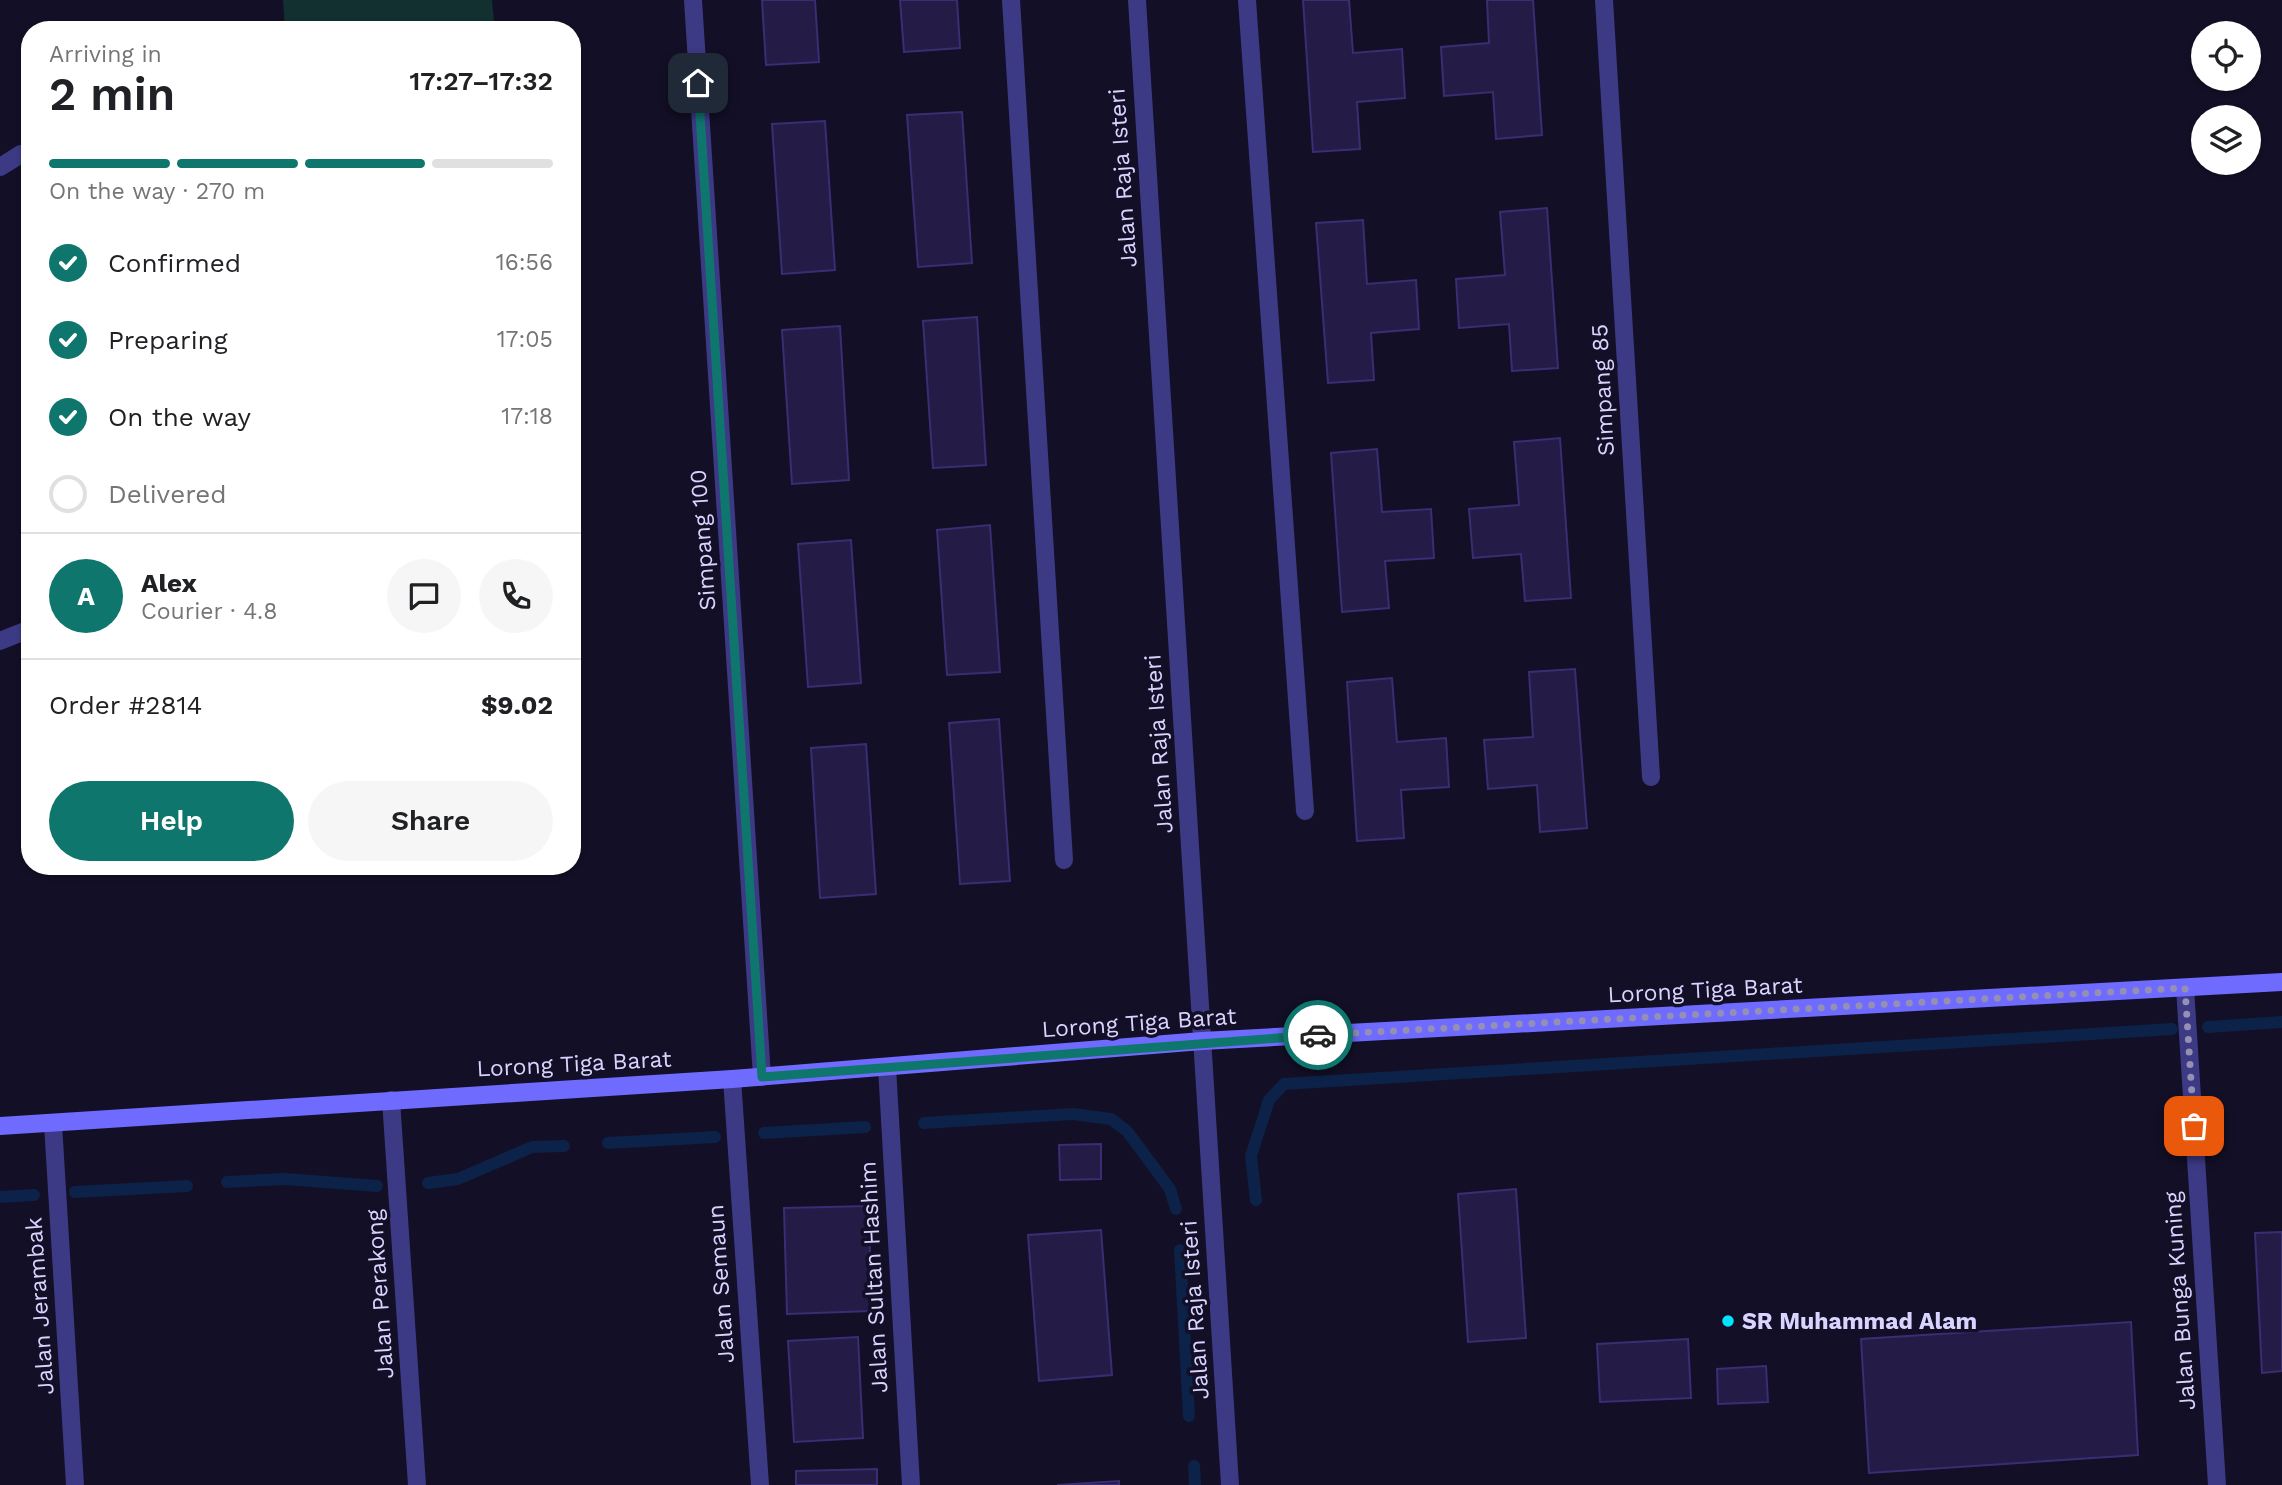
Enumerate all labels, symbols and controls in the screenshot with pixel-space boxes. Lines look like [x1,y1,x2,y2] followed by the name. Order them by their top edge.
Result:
[2191,21,2261,175] map controls
[2191,21,2261,91] button: locate
[49,41,162,68] text: Arriving in
[668,53,728,113] pin
[679,64,717,102] icon: home
[409,66,553,96] text: 17:27–17:32
[49,67,175,121] text: 2 min
[1103,87,1143,269] street label: Jalan Raja Isteri
[2191,105,2261,175] button: layers
[49,178,265,205] text: On the way · 270 m
[49,244,87,282] icon: check
[108,248,241,278] text: Confirmed
[496,249,553,276] text: 16:56
[49,321,87,359] icon: check
[1586,323,1620,457] street label: Simpang 85
[108,325,228,355] text: Preparing
[497,326,553,353] text: 17:05
[49,398,87,436] icon: check
[108,402,251,432] text: On the way
[501,403,553,430] text: 17:18
[685,468,721,612] street label: Simpang 100
[108,479,227,509] text: Delivered
[387,559,461,633] button: chat
[479,559,553,633] button: phone
[141,568,197,598] text: Alex
[77,581,95,611] text: A
[141,598,277,625] text: Courier · 4.8
[1139,653,1179,835] street label: Jalan Raja Isteri
[49,690,203,720] text: Order #2814
[481,690,553,720] text: $9.02
[49,781,294,861] button: Help
[308,781,553,861] button: Share
[1607,971,1804,1009] street label: Lorong Tiga Barat
[1283,1000,1353,1070] courier
[1041,1003,1238,1043] street label: Lorong Tiga Barat
[1299,1016,1337,1054] icon: car
[476,1045,673,1083] street label: Lorong Tiga Barat
[2164,1096,2224,1156] pin
[2175,1107,2213,1145] icon: bag
[854,1160,894,1394] street label: Jalan Sultan Hashim
[2159,1190,2201,1411] street label: Jalan Bunga Kuning
[702,1204,740,1364] street label: Jalan Semaun
[361,1208,399,1380] street label: Jalan Perakong
[20,1216,60,1396] street label: Jalan Jerambak
[1175,1219,1215,1401] street label: Jalan Raja Isteri
[1742,1308,1977,1335] place label: SR Muhammad Alam
[1720,1313,1736,1329] marker: SR Muhammad Alam

